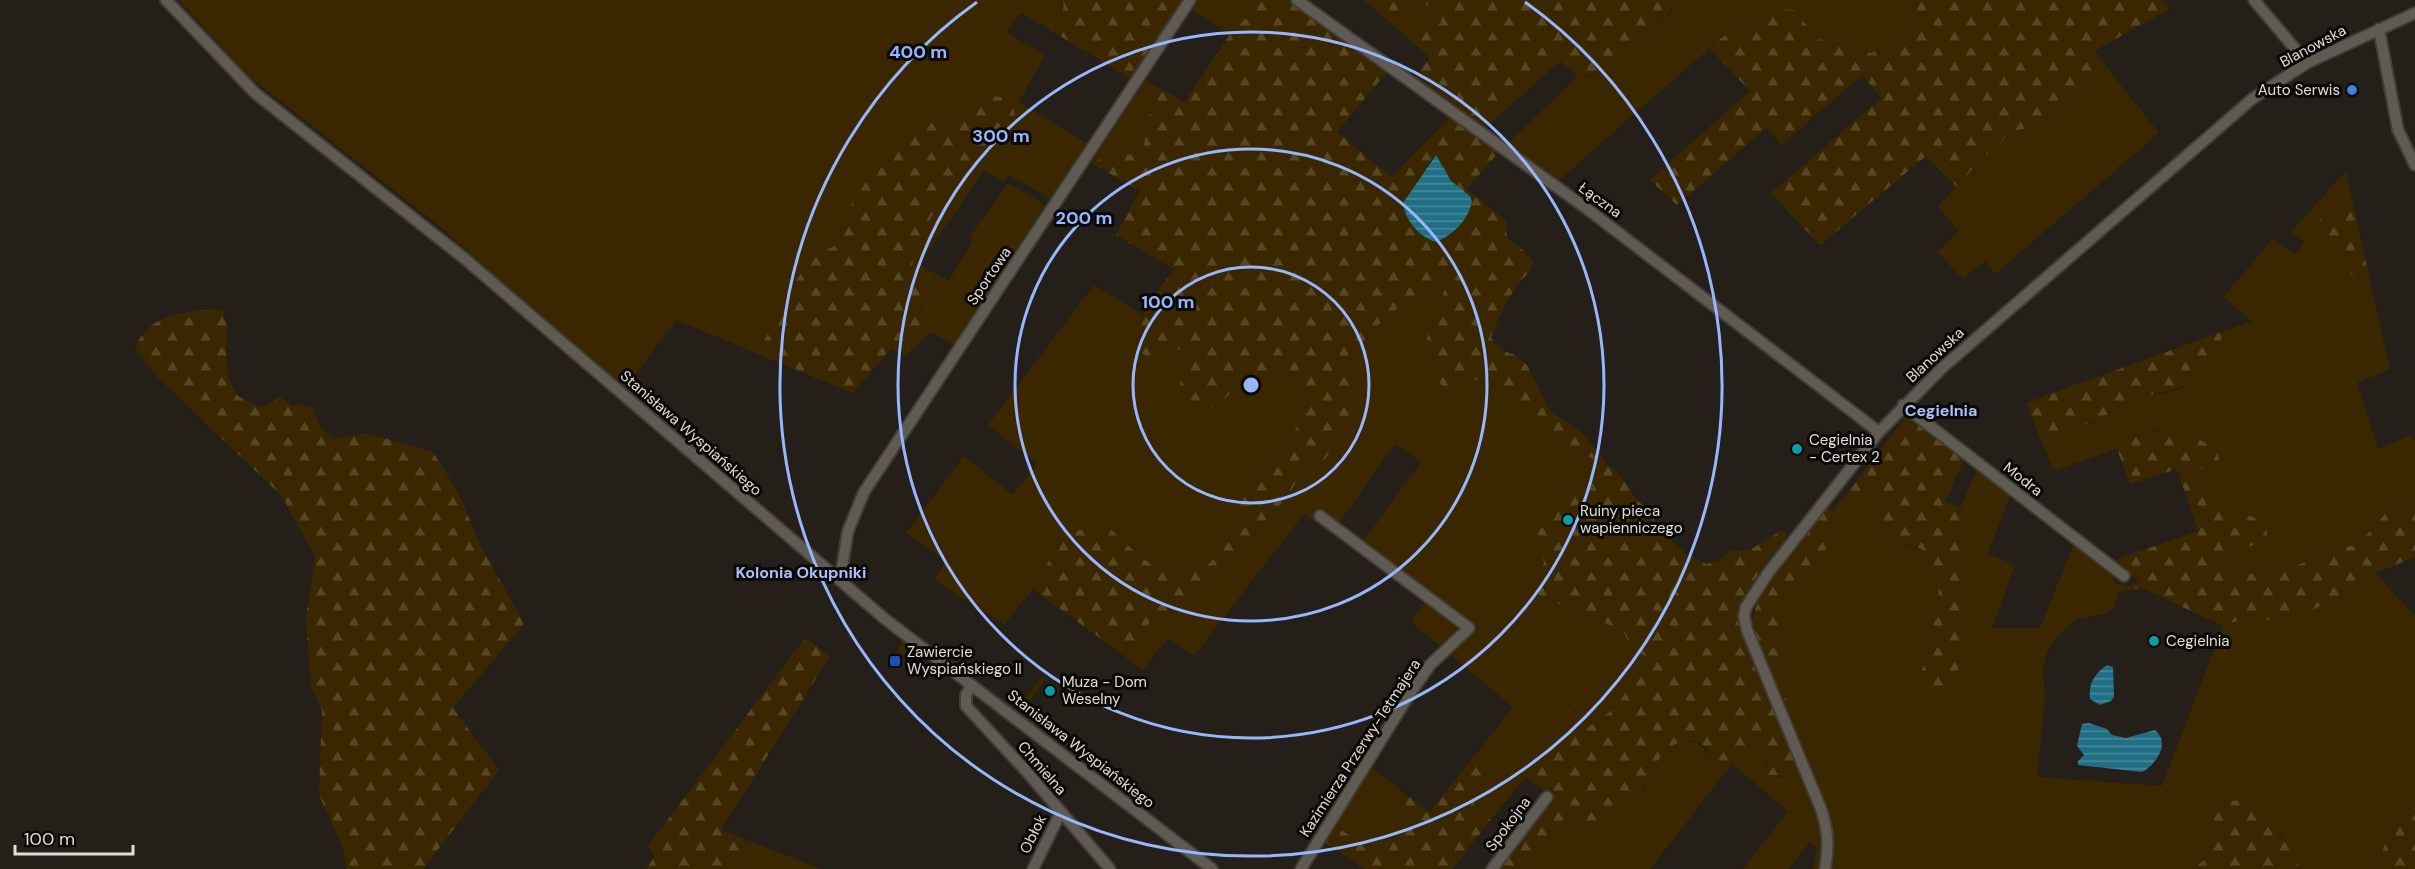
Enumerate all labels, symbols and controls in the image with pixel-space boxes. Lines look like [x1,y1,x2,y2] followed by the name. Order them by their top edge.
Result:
[2276,20,2350,72] street label: Blanowska
[889,40,947,64] text: 400 m
[2258,80,2340,100] place label: Auto Serwis
[2345,83,2359,97] marker: Auto Serwis
[972,124,1030,148] text: 300 m
[1574,178,1626,222] street label: Łączna
[1056,206,1112,230] text: 200 m
[962,243,1016,309] street label: Sportowa
[1141,290,1195,314] text: 100 m
[1902,323,1968,387] street label: Blanowska
[616,366,766,500] street label: Stanisława Wyspiańskiego
[1241,375,1261,395] centre of rings
[1905,400,1977,421] district label: Cegielnia
[1809,430,1880,467] place label: Cegielnia - Certex 2
[1790,442,1804,456] marker: Cegielnia - Certex 2
[1999,457,2047,501] street label: Modra
[1580,501,1683,538] place label: Ruiny pieca wapienniczego
[1561,513,1575,527] marker: Ruiny pieca wapienniczego
[736,562,866,583] district label: Kolonia Okupniki
[2166,631,2229,651] place label: Cegielnia
[2147,634,2161,648] marker: Cegielnia
[907,642,1022,679] place label: Zawiercie Wyspiańskiego II
[888,654,902,668] marker: Zawiercie Wyspiańskiego II
[1295,655,1425,841] street label: Kazimierza Przerwy-Tetmajera
[1062,672,1147,709] place label: Muza - Dom Weselny
[1043,684,1057,698] marker: Muza - Dom Weselny
[1003,685,1159,813] street label: Stanisława Wyspiańskiego
[1013,737,1071,799] street label: Chmielna
[1481,793,1535,855] street label: Spokojna
[1015,811,1051,857] street label: Obłok
[15,818,134,856] scale bar
[24,827,75,851] text: 100 m

